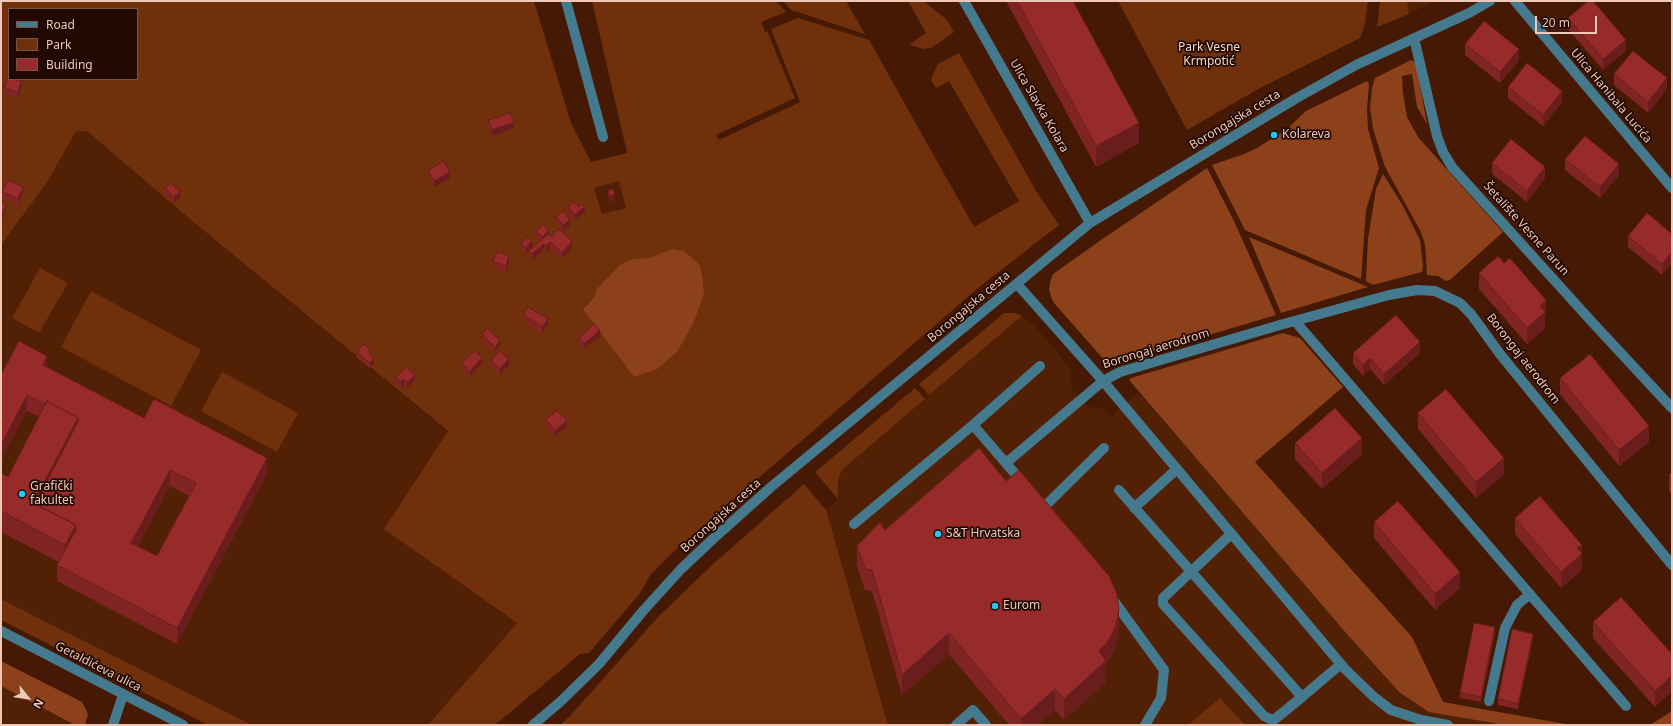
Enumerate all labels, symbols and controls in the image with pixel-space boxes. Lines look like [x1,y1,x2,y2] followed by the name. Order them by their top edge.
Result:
[8,8,138,80] legend
[1537,8,1599,34] scale bar
[1542,14,1570,31] text: 20 m
[46,16,75,33] text: Road
[46,36,71,53] text: Park
[1178,41,1240,69] park label: Park Vesne Krmpotić
[1567,46,1655,146] street label: Ulica Hanibala Lucića
[46,56,93,73] text: Building
[1006,57,1072,155] street label: Ulica Slavka Kolara
[1187,87,1283,153] street label: Borongajska cesta
[1282,128,1331,142] place label: Kolareva
[1269,130,1279,140] marker: Kolareva
[1480,179,1572,279] street label: Šetalište Vesne Parun
[925,268,1013,346] street label: Borongajska cesta
[1483,311,1563,407] street label: Borongaj aerodrom
[1101,326,1211,372] street label: Borongaj aerodrom
[678,476,764,556] street label: Borongajska cesta
[30,480,73,508] place label: Grafički fakultet
[17,489,27,499] marker: Grafički fakultet
[946,527,1020,541] place label: S&T Hrvatska
[933,529,943,539] marker: S&T Hrvatska
[1003,599,1040,613] place label: Eurom
[990,601,1000,611] marker: Eurom
[53,639,143,695] street label: Getaldićeva ulica
[8,678,48,718] north arrow
[30,697,48,712] text: N

